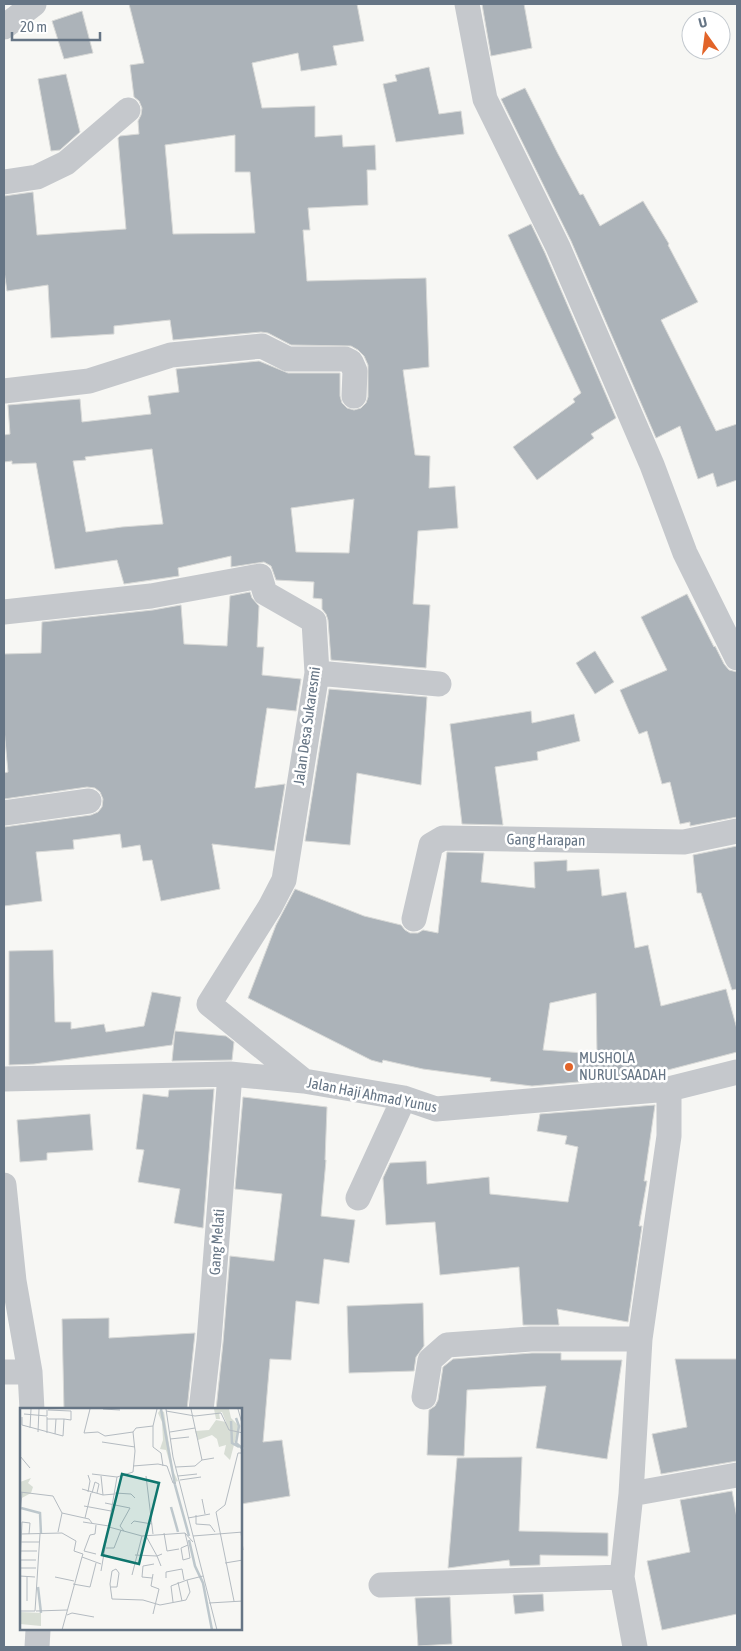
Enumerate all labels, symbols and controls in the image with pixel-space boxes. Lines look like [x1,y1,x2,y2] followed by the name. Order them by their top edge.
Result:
[12,10,100,42] scale bar
[681,10,731,60] north arrow
[697,14,709,31] text: U
[20,18,47,35] text: 20 m
[290,666,323,786] street label: Jalan Desa Sukaresmi
[506,830,586,849] street label: Gang Harapan
[579,1049,666,1083] place label: MUSHOLA NURUL SAADAH
[563,1061,575,1073] marker: MUSHOLA NURUL SAADAH
[306,1074,439,1115] street label: Jalan Haji Ahmad Yunus
[206,1208,227,1276] street label: Gang Melati
[20,1408,242,1631] inset map

